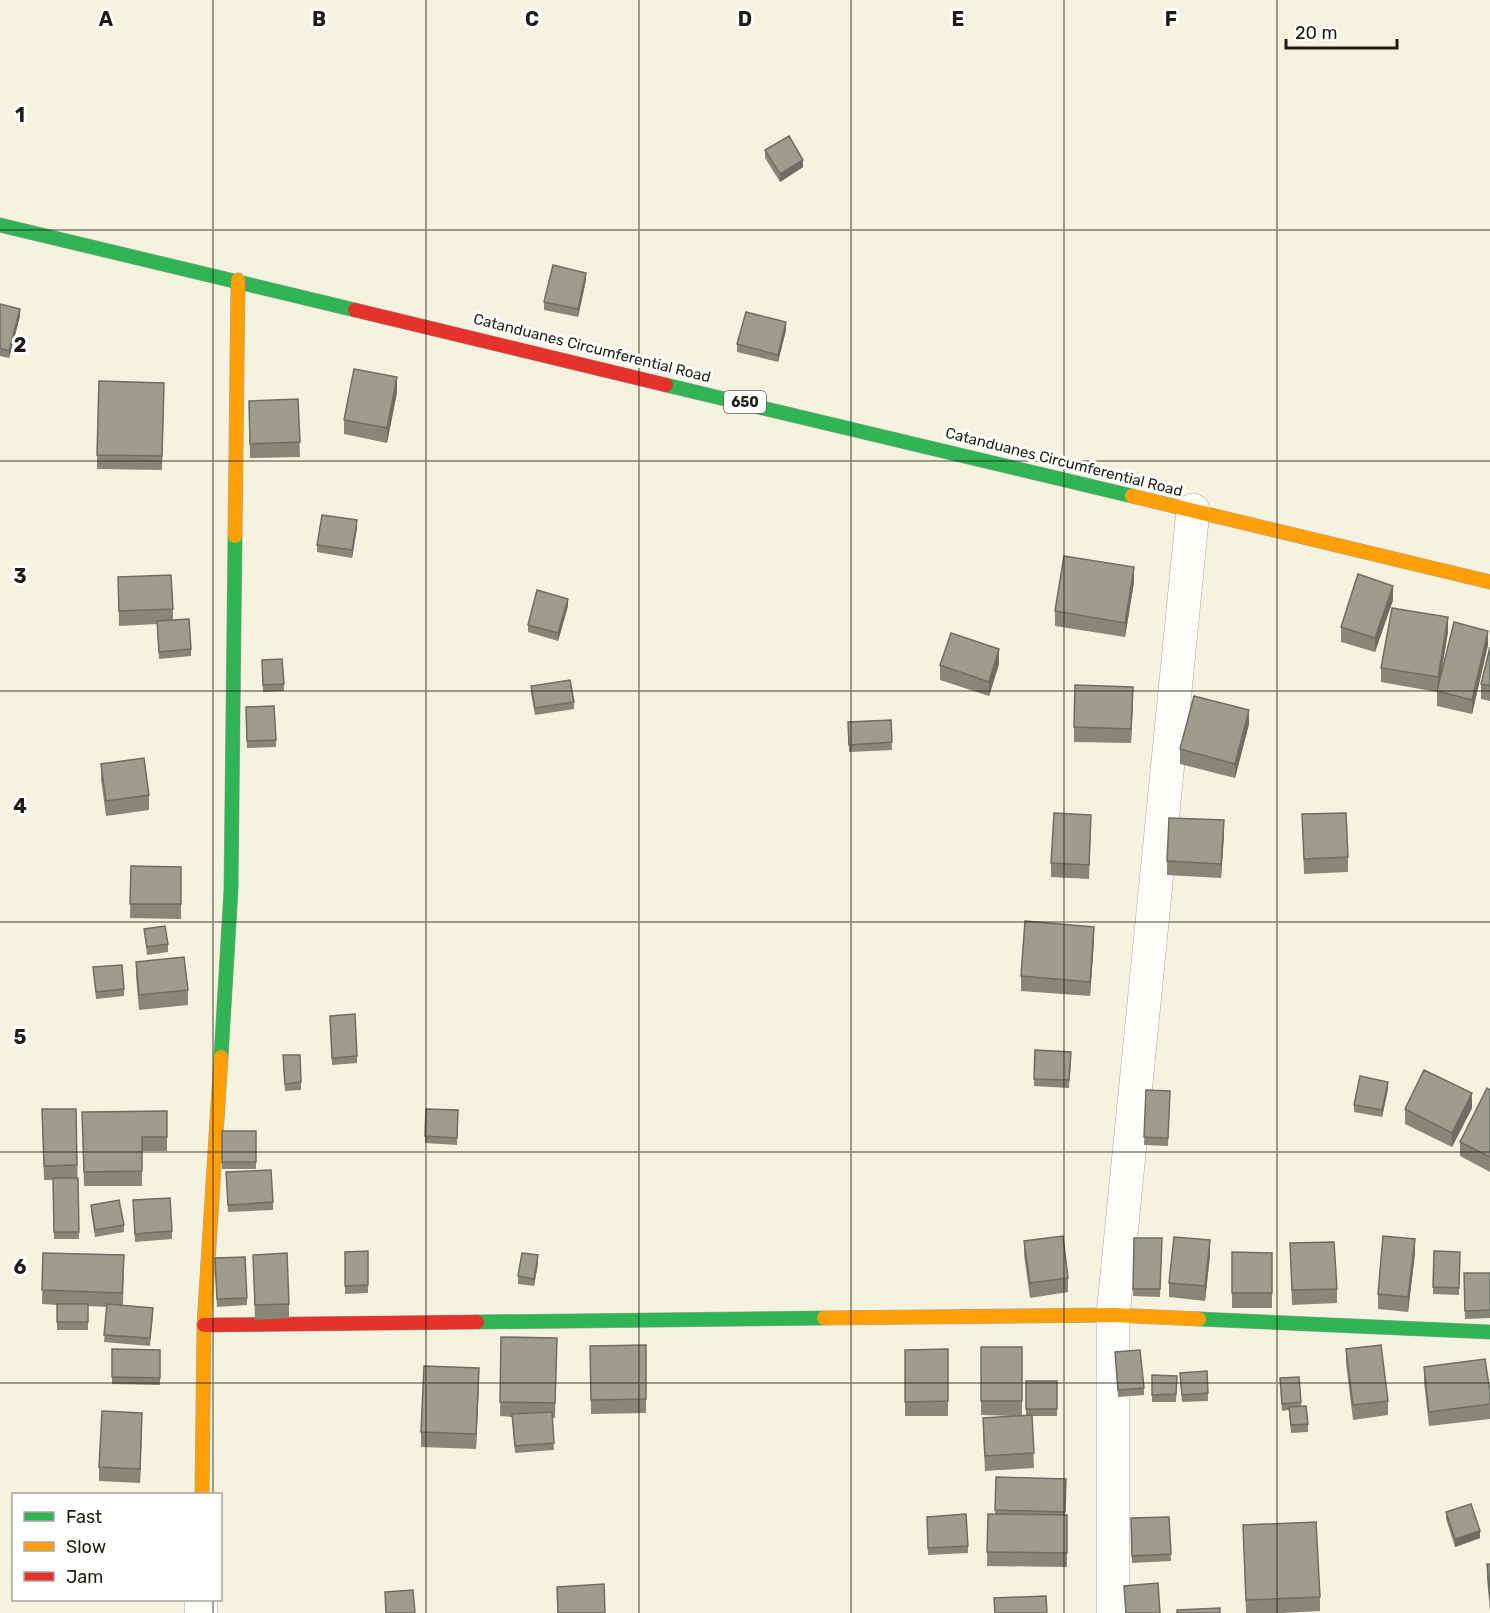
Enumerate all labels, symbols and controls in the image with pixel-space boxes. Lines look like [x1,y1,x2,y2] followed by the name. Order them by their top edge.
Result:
[99,7,114,31] text: A
[312,7,326,31] text: B
[525,7,539,31] text: C
[738,7,752,31] text: D
[952,7,964,31] text: E
[1165,7,1177,31] text: F
[1286,12,1397,50] scale bar
[1295,22,1337,44] text: 20 m
[15,103,25,127] text: 1
[472,310,712,386] street label: Catanduanes Circumferential Road
[14,333,27,357] text: 2
[724,391,766,413] road number: 650
[944,424,1184,500] street label: Catanduanes Circumferential Road
[13,564,27,588] text: 3
[13,794,27,818] text: 4
[14,1025,27,1049] text: 5
[13,1255,27,1279] text: 6
[12,1493,222,1601] legend
[66,1506,102,1528] text: Fast
[66,1536,106,1558] text: Slow
[66,1566,103,1588] text: Jam

